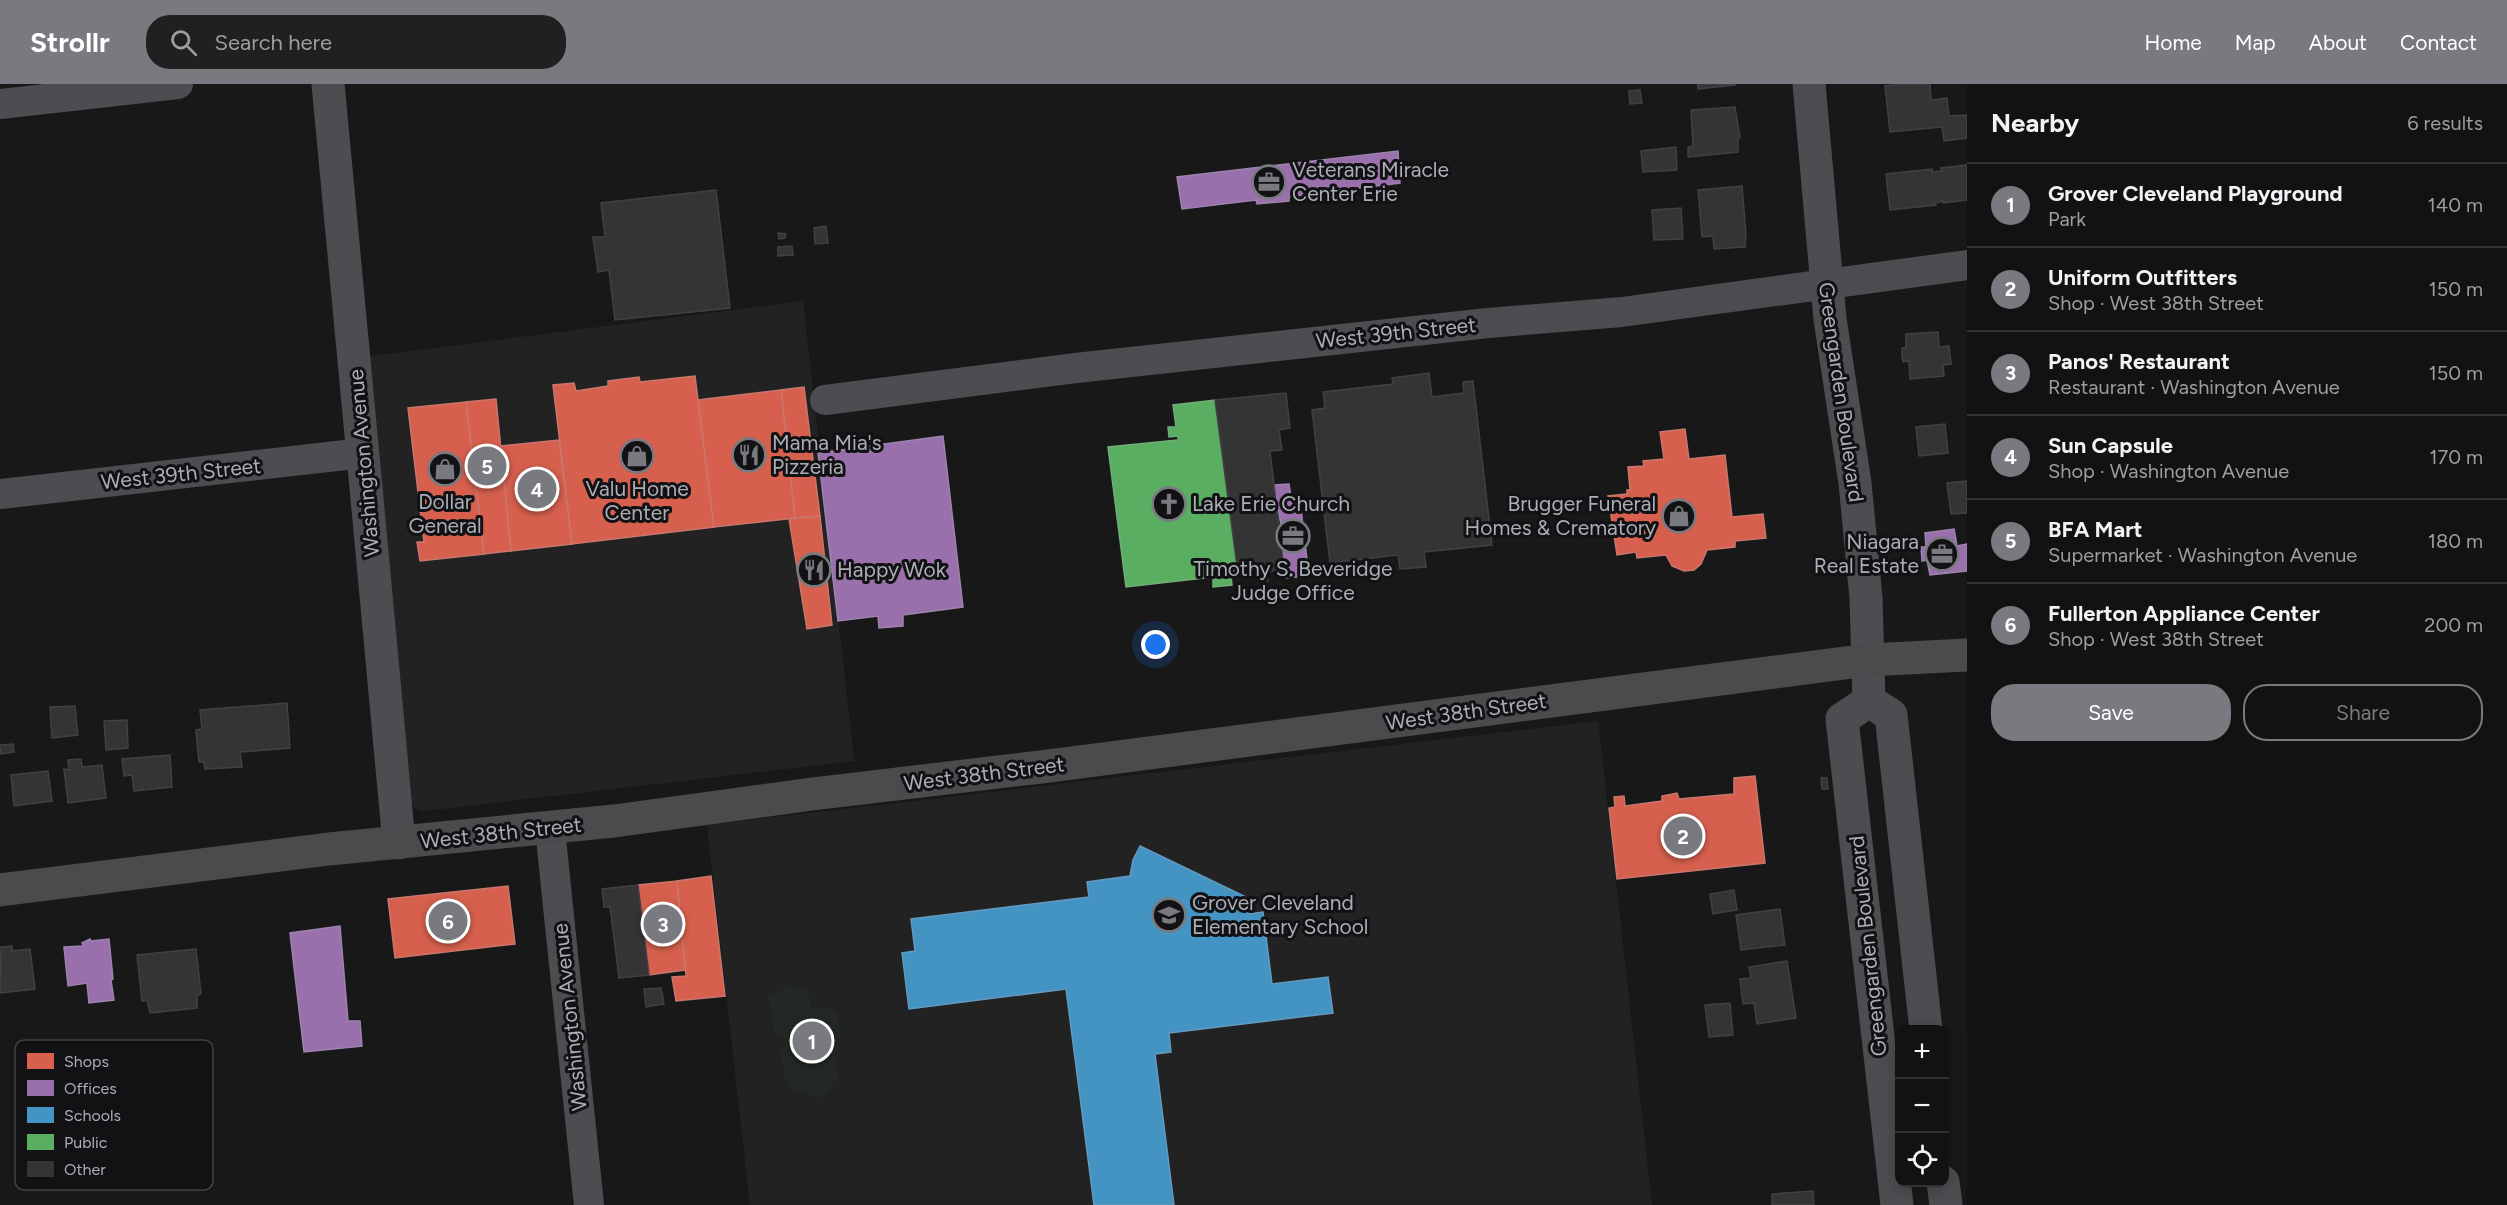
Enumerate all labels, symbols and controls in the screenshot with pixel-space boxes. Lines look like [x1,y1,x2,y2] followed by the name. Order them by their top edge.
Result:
[146,15,566,69] search box
[30,25,110,59] text: Strollr
[167,26,200,59] icon: search
[215,29,332,56] text: Search here
[2145,30,2202,55] text: Home
[2235,30,2276,55] text: Map
[2309,30,2367,55] text: About
[2400,30,2477,55] text: Contact
[1991,107,2079,139] text: Nearby
[2407,111,2483,135] text: 6 results
[1292,157,1449,206] place label: Veterans Miracle Center Erie
[1251,164,1287,200] office icon: Veterans Miracle Center Erie
[2048,180,2343,207] text: Grover Cleveland Playground
[2006,193,2015,217] text: 1
[2428,193,2483,217] text: 140 m
[2048,207,2086,231] text: Park
[2048,264,2237,291] text: Uniform Outfitters
[2005,277,2016,301] text: 2
[2428,277,2483,301] text: 150 m
[1814,280,1869,504] street label: Greengarden Boulevard
[2048,291,2264,315] text: Shop · West 38th Street
[1315,312,1477,353] street label: West 39th Street
[2048,348,2230,375] text: Panos' Restaurant
[2005,361,2016,385] text: 3
[2428,361,2483,385] text: 150 m
[343,368,384,558] street label: Washington Avenue
[2048,375,2340,399] text: Restaurant · Washington Avenue
[772,430,882,479] place label: Mama Mia's Pizzeria
[2048,432,2173,459] text: Sun Capsule
[731,437,767,473] restaurant icon: Mama Mia's Pizzeria
[619,438,655,474] shop icon: Valu Home Center
[468,444,506,488] pin: 5
[2004,445,2017,469] text: 4
[2429,445,2483,469] text: 170 m
[427,451,463,487] shop icon: Dollar General
[100,453,262,494] street label: West 39th Street
[2048,459,2289,483] text: Shop · Washington Avenue
[518,466,556,512] pin: 4
[585,476,689,525] place label: Valu Home Center
[1151,486,1187,522] church icon: Lake Erie Church
[408,489,482,538] place label: Dollar General
[1192,491,1350,516] place label: Lake Erie Church
[1465,491,1656,540] place label: Brugger Funeral Homes & Crematory
[1661,498,1697,534] shop icon: Brugger Funeral Homes & Crematory
[2048,516,2142,543] text: BFA Mart
[1275,518,1311,554] office icon: Timothy S. Beveridge Judge Office
[1814,529,1919,578] place label: Niagara Real Estate
[2005,529,2016,553] text: 5
[2428,529,2483,553] text: 180 m
[1924,536,1960,572] office icon: Niagara Real Estate
[2048,543,2357,567] text: Supermarket · Washington Avenue
[796,552,832,588] restaurant icon: Happy Wok
[1194,556,1392,605] place label: Timothy S. Beveridge Judge Office
[837,557,947,582] place label: Happy Wok
[2048,600,2320,627] text: Fullerton Appliance Center
[2005,613,2016,637] text: 6
[2424,613,2483,637] text: 200 m
[2048,627,2264,651] text: Shop · West 38th Street
[1141,630,1170,659] your location
[1991,684,2231,741] button: Save
[2243,684,2483,741] button: Share
[1384,688,1548,735] street label: West 38th Street
[902,751,1066,796] street label: West 38th Street
[419,812,583,853] street label: West 38th Street
[1664,814,1702,858] pin: 2
[1843,834,1892,1058] street label: Greengarden Boulevard
[1192,890,1368,939] place label: Grover Cleveland Elementary School
[1151,897,1187,933] school or university icon: Grover Cleveland Elementary School
[428,898,468,944] pin: 6
[644,902,682,946] pin: 3
[547,922,592,1112] street label: Washington Avenue
[792,1018,832,1064] pin: 1
[1895,1025,1949,1187] map controls
[1895,1025,1949,1079] button: +
[15,1040,213,1190] legend
[64,1052,109,1071] text: Shops
[64,1079,117,1098] text: Offices
[1895,1079,1949,1133] button: −
[64,1106,121,1125] text: Schools
[64,1133,108,1152] text: Public
[1895,1133,1949,1187] button: locate
[64,1160,106,1179] text: Other

